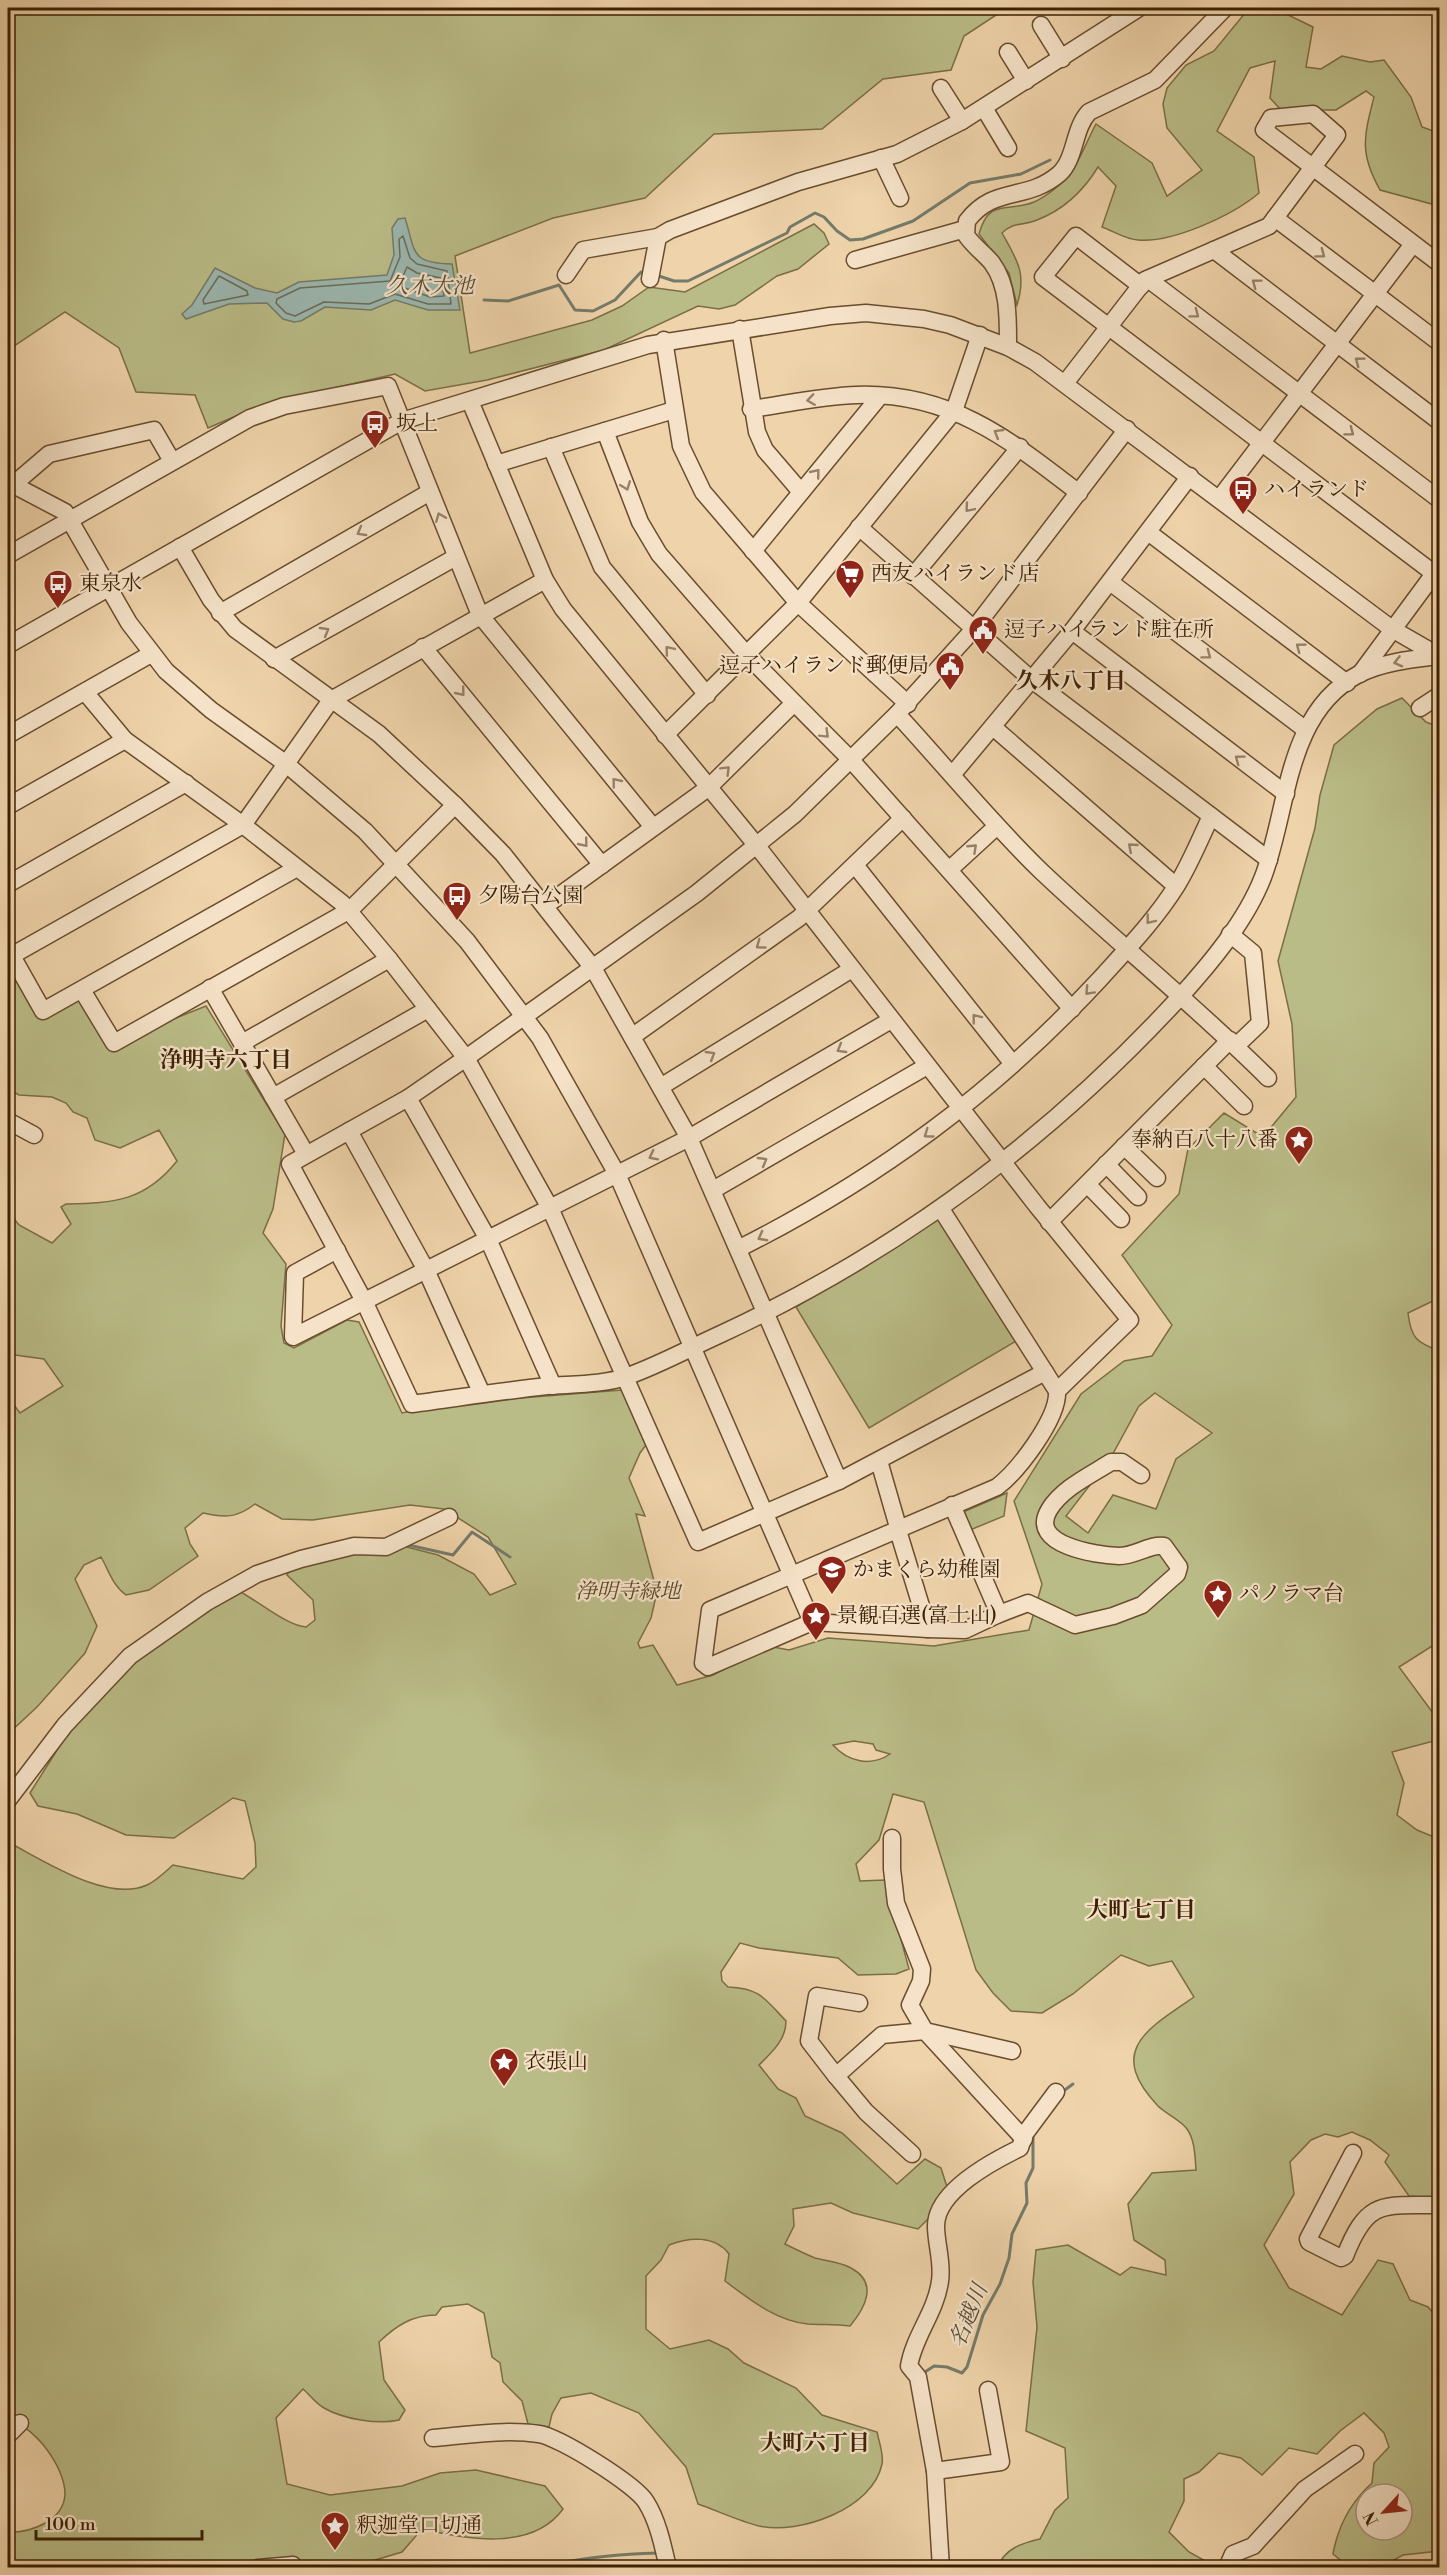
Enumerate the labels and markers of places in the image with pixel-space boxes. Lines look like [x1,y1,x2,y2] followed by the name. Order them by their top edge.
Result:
[359,408,391,450] bus stop icon: 坂上
[396,411,438,437] place label: 坂上
[1227,474,1259,516] bus stop icon: ハイランド
[1264,477,1369,503] place label: ハイランド
[834,558,866,600] supermarket icon: 西友ハイランド店
[871,561,1039,587] place label: 西友ハイランド店
[42,568,74,610] bus stop icon: 東泉水
[79,571,142,597] place label: 東泉水
[967,614,999,656] public building icon: 逗子ハイランド駐在所
[1004,617,1214,643] place label: 逗子ハイランド駐在所
[934,650,966,692] public building icon: 逗子ハイランド郵便局
[719,653,929,679] place label: 逗子ハイランド郵便局
[441,880,473,922] bus stop icon: 夕陽台公園
[478,883,583,909] place label: 夕陽台公園
[1283,1124,1315,1166] place icon: 奉納百八十八番
[1131,1127,1278,1153] place label: 奉納百八十八番
[816,1554,848,1596] school or university icon: かまくら幼稚園
[853,1557,1000,1583] place label: かまくら幼稚園
[1202,1578,1234,1620] place icon: パノラマ台
[1239,1581,1344,1607] place label: パノラマ台
[800,1600,832,1642] place icon: 景観百選(富士山)
[837,1603,997,1629] place label: 景観百選(富士山)
[488,2046,520,2088] place icon: 衣張山
[525,2049,588,2075] place label: 衣張山
[319,2510,351,2552] place icon: 釈迦堂口切通
[356,2513,482,2539] place label: 釈迦堂口切通

